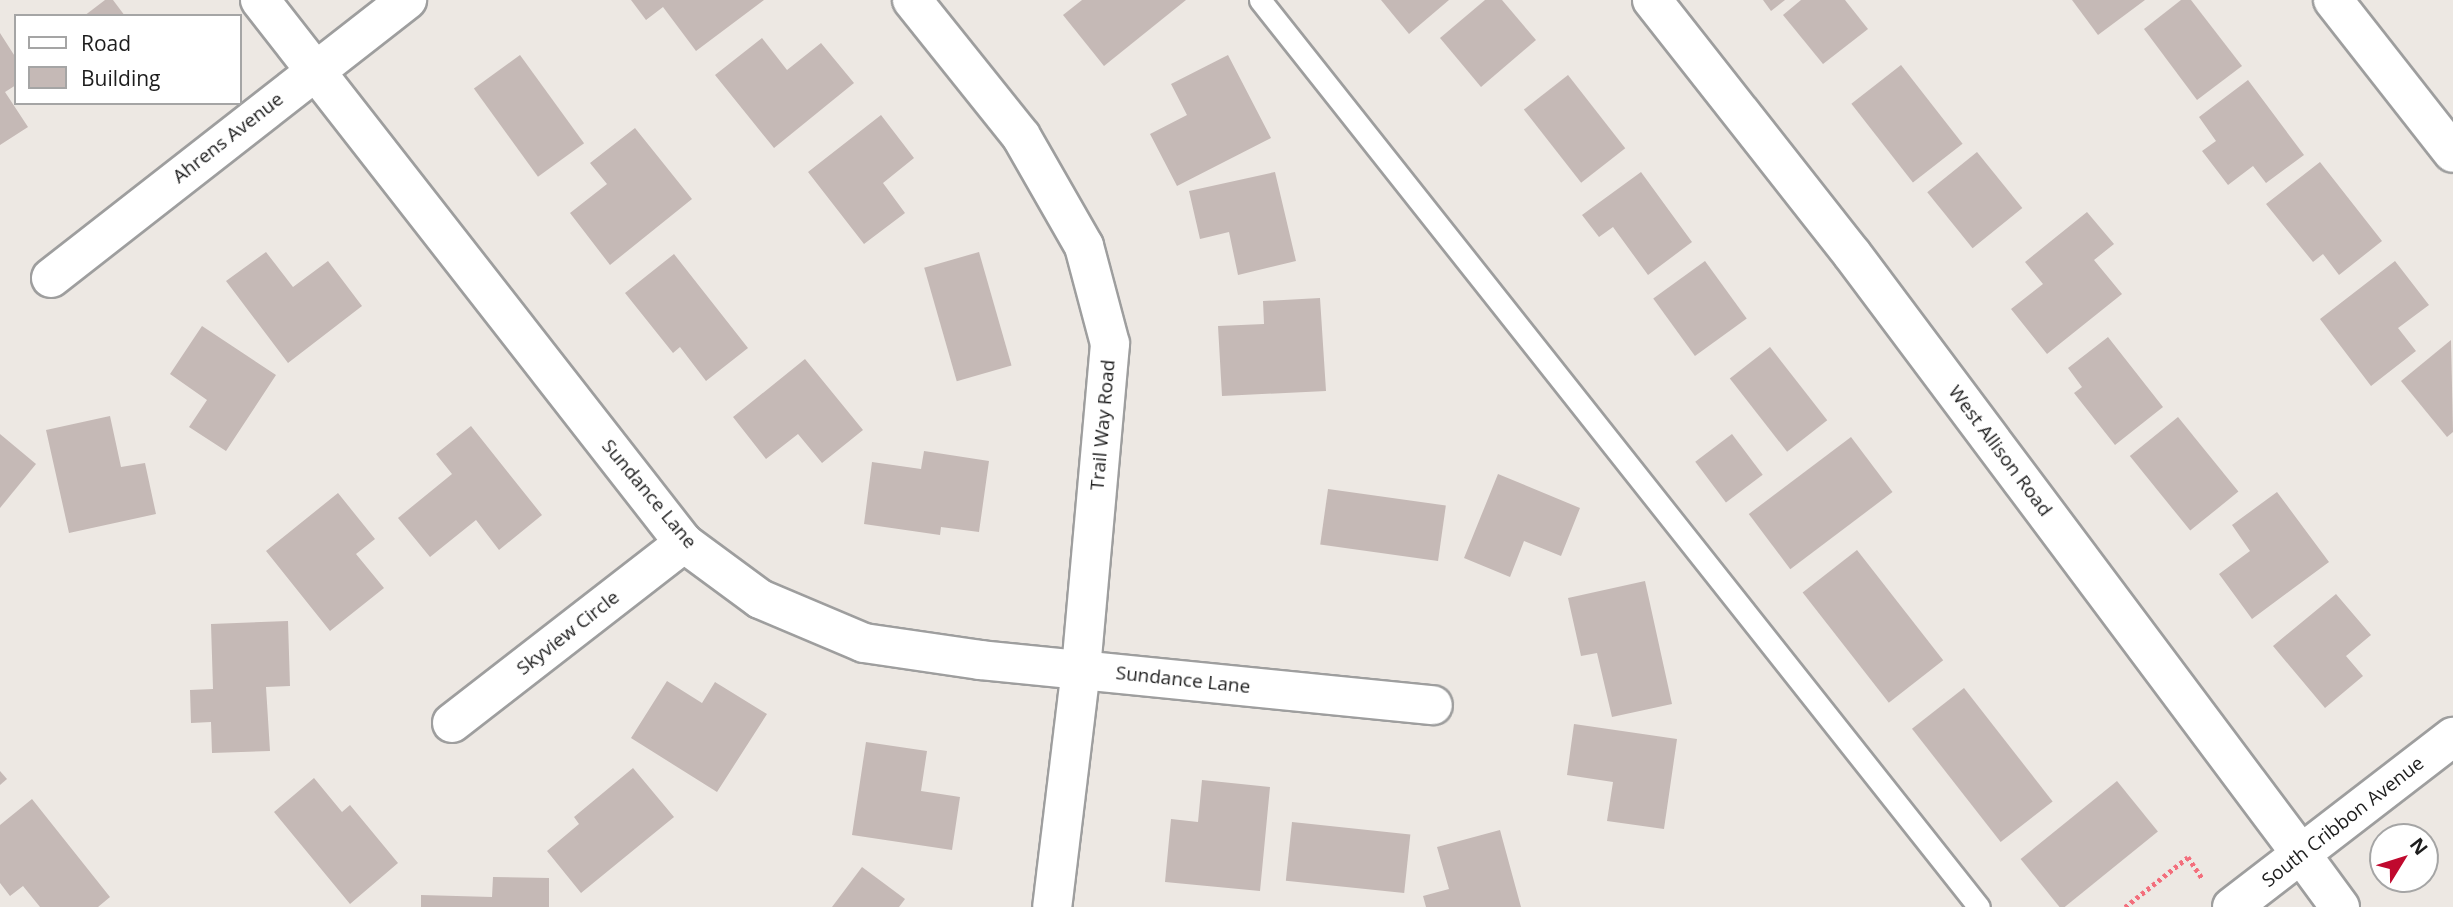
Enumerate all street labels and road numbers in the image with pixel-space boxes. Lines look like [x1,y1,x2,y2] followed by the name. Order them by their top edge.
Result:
[168,88,288,188] street label: Ahrens Avenue
[1086,359,1120,491] street label: Trail Way Road
[1943,381,2057,521] street label: West Allison Road
[597,435,701,553] street label: Sundance Lane
[512,586,624,680] street label: Skyview Circle
[1115,662,1251,698] street label: Sundance Lane
[2258,752,2428,892] street label: South Cribbon Avenue

